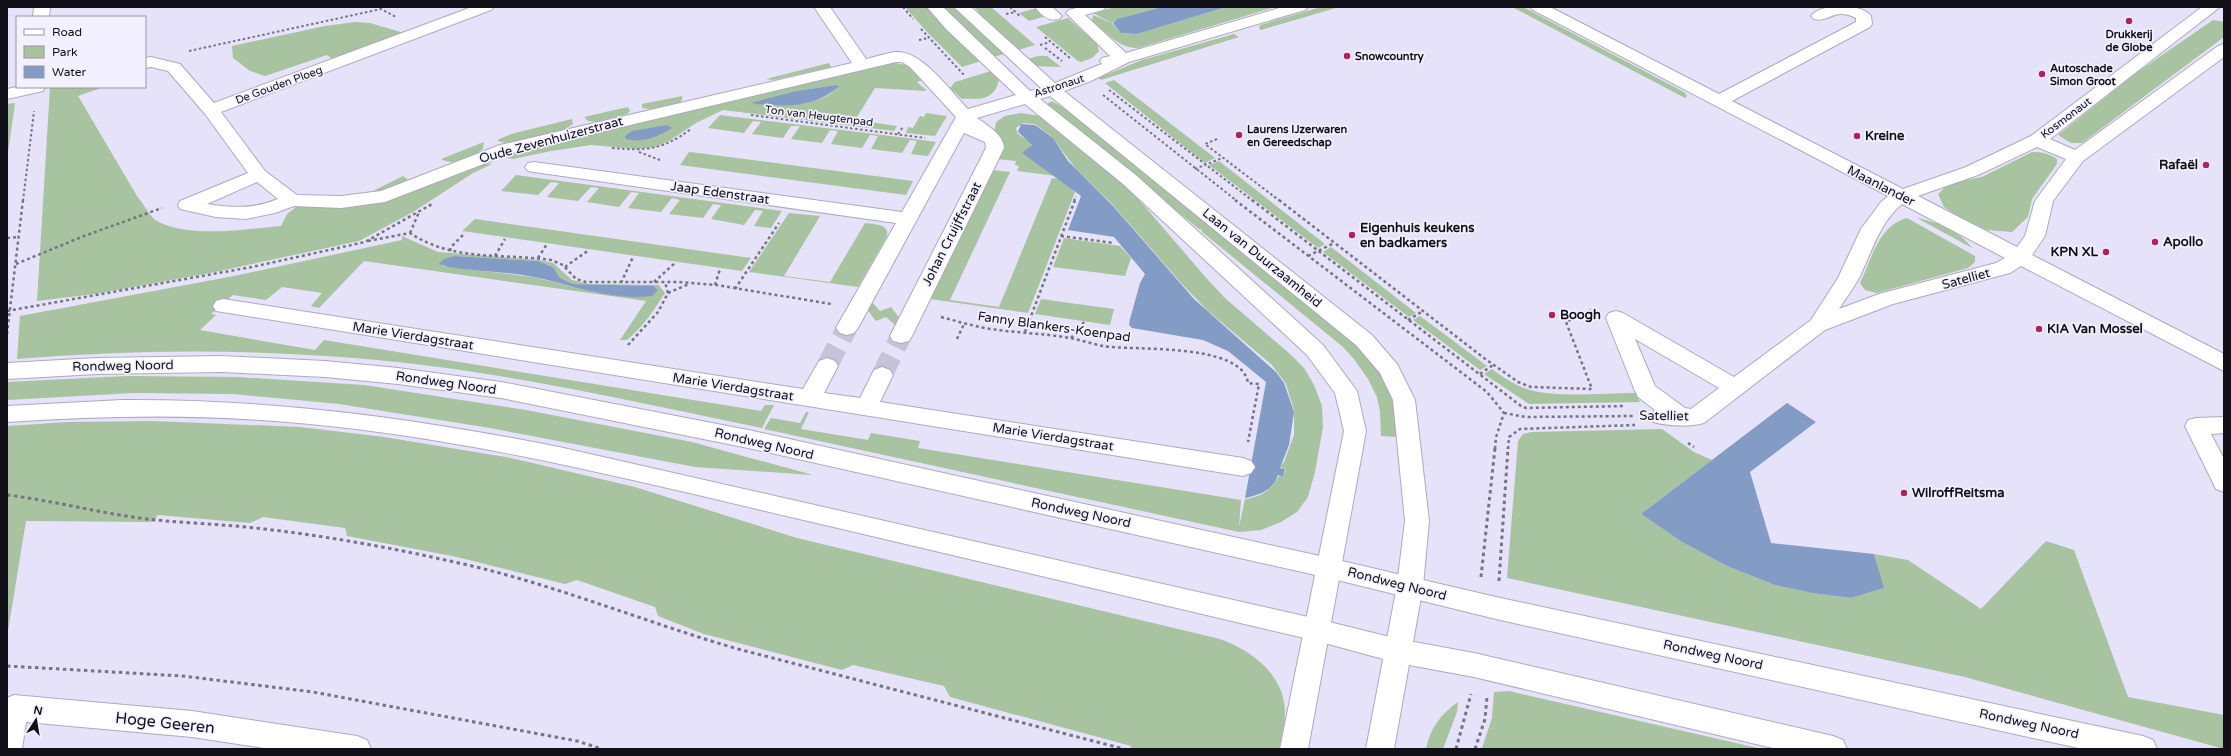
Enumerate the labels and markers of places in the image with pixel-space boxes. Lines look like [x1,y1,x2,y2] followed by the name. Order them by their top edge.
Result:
[2124,16,2134,26] marker: Drukkerij de Globe
[2106,28,2153,54] place label: Drukkerij de Globe
[1355,50,1424,64] place label: Snowcountry
[1342,51,1352,61] marker: Snowcountry
[2050,62,2116,88] place label: Autoschade Simon Groot
[2037,69,2047,79] marker: Autoschade Simon Groot
[1247,123,1348,150] place label: Laurens IJzerwaren en Gereedschap
[1865,128,1905,144] place label: Kreine
[1234,130,1244,140] marker: Laurens IJzerwaren en Gereedschap
[1852,131,1862,141] marker: Kreine
[2159,157,2198,173] place label: Rafaël
[2201,160,2211,170] marker: Rafaël
[1360,220,1474,251] place label: Eigenhuis keukens en badkamers
[1347,230,1357,240] marker: Eigenhuis keukens en badkamers
[2163,234,2203,250] place label: Apollo
[2150,237,2160,247] marker: Apollo
[2051,244,2099,260] place label: KPN XL
[2101,247,2111,257] marker: KPN XL
[1560,307,1601,323] place label: Boogh
[1547,310,1557,320] marker: Boogh
[2047,321,2143,337] place label: KIA Van Mossel
[2034,324,2044,334] marker: KIA Van Mossel
[1912,485,2004,501] place label: WilroffReitsma
[1899,488,1909,498] marker: WilroffReitsma

